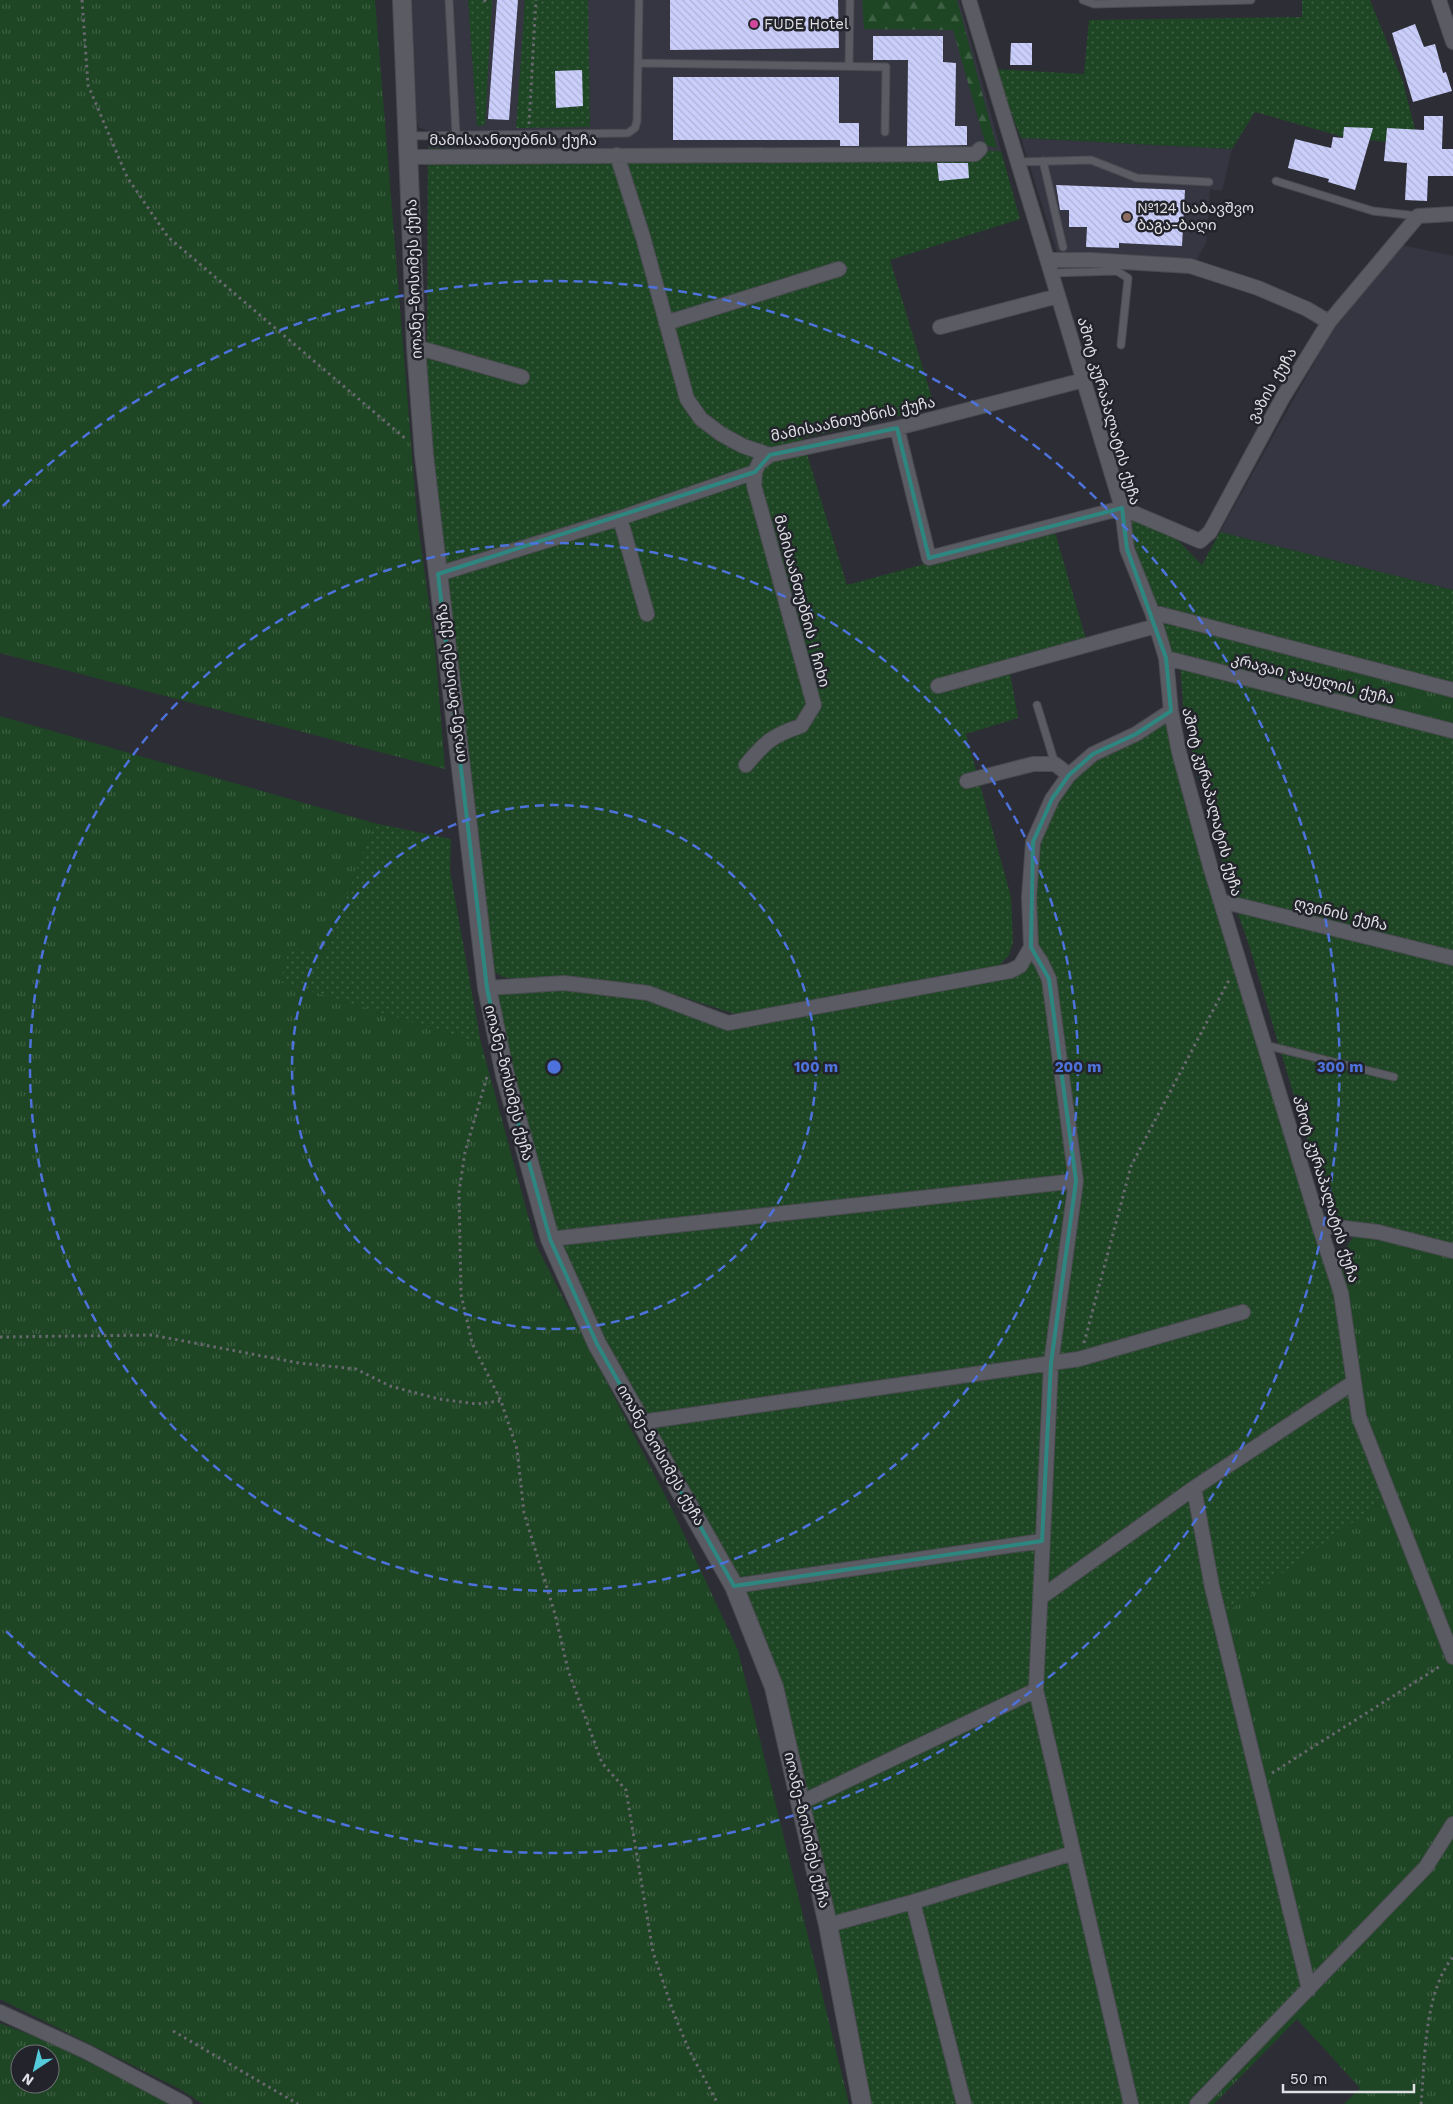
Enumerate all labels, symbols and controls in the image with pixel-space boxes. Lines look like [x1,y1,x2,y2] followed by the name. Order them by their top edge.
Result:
[764,15,849,33] place label: FUDE Hotel
[748,18,760,30] marker: FUDE Hotel
[429,131,597,149] street label: მამისაანთუბნის ქუჩა
[402,199,426,359] street label: იოანე-ზოსიმეს ქუჩა
[1137,199,1254,234] place label: №124 საბავშვო ბაგა-ბაღი
[1121,211,1133,223] marker: №124 საბავშვო ბაგა-ბაღი
[1074,315,1144,507] street label: აშოტ კურაპალატის ქუჩა
[1243,344,1301,426] street label: ვაზის ქუჩა
[769,393,937,445] street label: მამისაანთუბნის ქუჩა
[770,513,834,689] street label: მამისაანთუბნის I ჩიხი
[432,602,470,764] street label: იოანე-ზოსიმეს ქუჩა
[1230,650,1396,708] street label: კრავაი ჯაყელის ქუჩა
[1178,706,1246,898] street label: აშოტ კურაპალატის ქუჩა
[1292,894,1390,934] street label: ღვინის ქუჩა
[481,1003,537,1163] street label: იოანე-ზოსიმეს ქუჩა
[545,1058,563,1076] centre of rings
[794,1058,838,1076] text: 100 m
[1055,1058,1101,1076] text: 200 m
[1317,1058,1363,1076] text: 300 m
[1289,1093,1363,1285] street label: აშოტ კურაპალატის ქუჩა
[613,1381,709,1529] street label: იოანე-ზოსიმეს ქუჩა
[780,1750,834,1910] street label: იოანე-ზოსიმეს ქუჩა
[10,2044,60,2094] north arrow
[1283,2062,1414,2094] scale bar
[19,2070,36,2089] text: N
[1290,2070,1327,2088] text: 50 m

